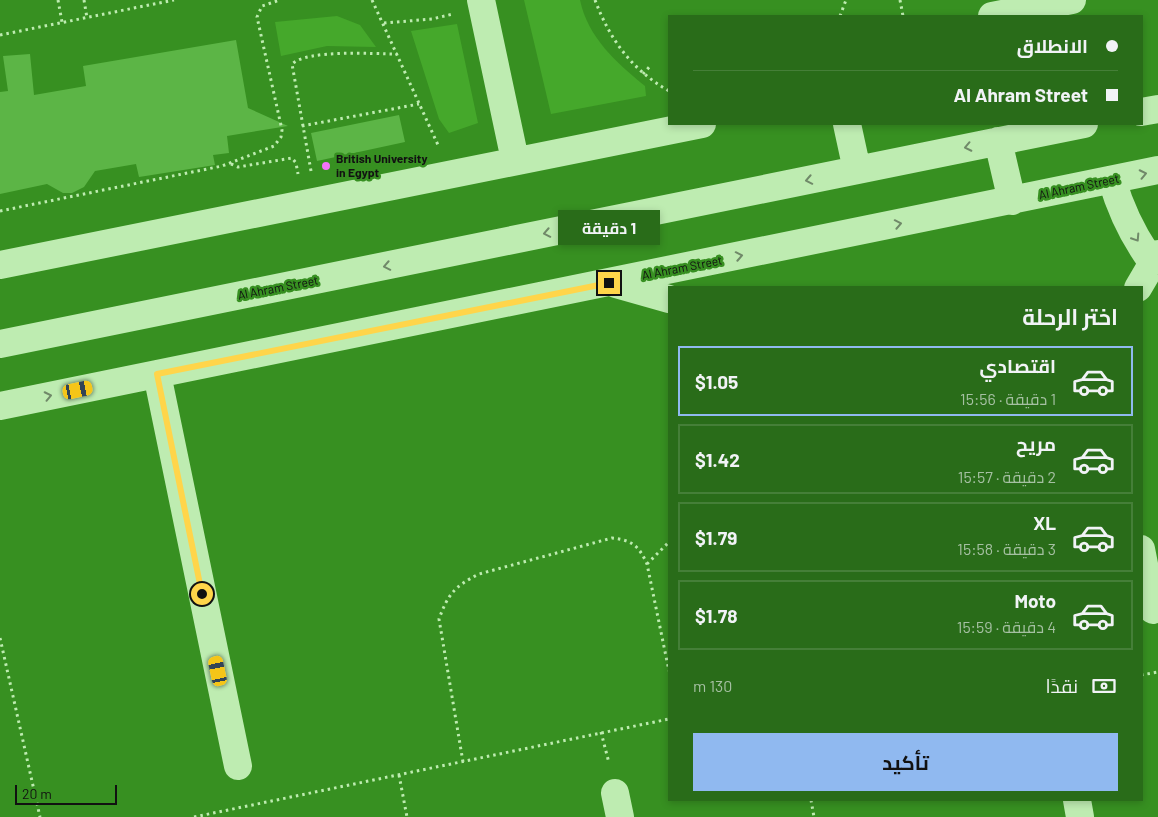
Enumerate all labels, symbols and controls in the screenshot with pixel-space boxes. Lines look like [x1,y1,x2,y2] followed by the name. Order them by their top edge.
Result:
[1017,34,1088,57] text: الانطلاق
[954,83,1088,106] text: Al Ahram Street
[963,142,972,152] one-way arrow
[336,151,427,179] place label: British University in Egypt
[320,160,332,172] marker: British University in Egypt
[1138,169,1147,179] one-way arrow
[1037,171,1120,201] street label: Al Ahram Street
[804,174,813,185] one-way arrow
[558,210,660,246] callout: 1 دقيقة
[582,218,636,237] text: 1 دقيقة
[894,219,902,230] one-way arrow
[542,227,551,238] one-way arrow
[1130,233,1139,242] one-way arrow
[640,252,723,282] street label: Al Ahram Street
[734,252,743,262] one-way arrow
[383,260,392,270] one-way arrow
[236,272,319,302] street label: Al Ahram Street
[598,272,620,294] route end
[1022,303,1118,329] text: اختر الرحلة
[980,354,1056,377] text: اقتصادي
[1071,359,1116,404] icon: car
[695,370,738,393] text: $1.05
[61,380,94,400] car
[960,389,1056,408] text: 1 دقيقة · 15:56
[43,392,52,402] one-way arrow
[1016,432,1056,455] text: مريح
[1071,437,1116,482] icon: car
[695,448,740,471] text: $1.42
[958,467,1056,486] text: 2 دقيقة · 15:57
[1033,511,1056,534] text: XL
[1071,515,1116,560] icon: car
[695,526,737,549] text: $1.79
[957,539,1056,558] text: 3 دقيقة · 15:58
[191,583,213,605] route start
[1014,589,1056,612] text: Moto
[1071,593,1116,638] icon: car
[695,604,737,627] text: $1.78
[957,617,1056,636] text: 4 دقيقة · 15:59
[207,655,228,687] car
[1090,672,1118,700] icon: cash
[1046,674,1078,697] text: نقدًا
[693,676,732,695] text: 130 m
[693,733,1118,791] button: تأكيد
[15,782,118,805] scale bar
[22,785,52,802] text: 20 m

